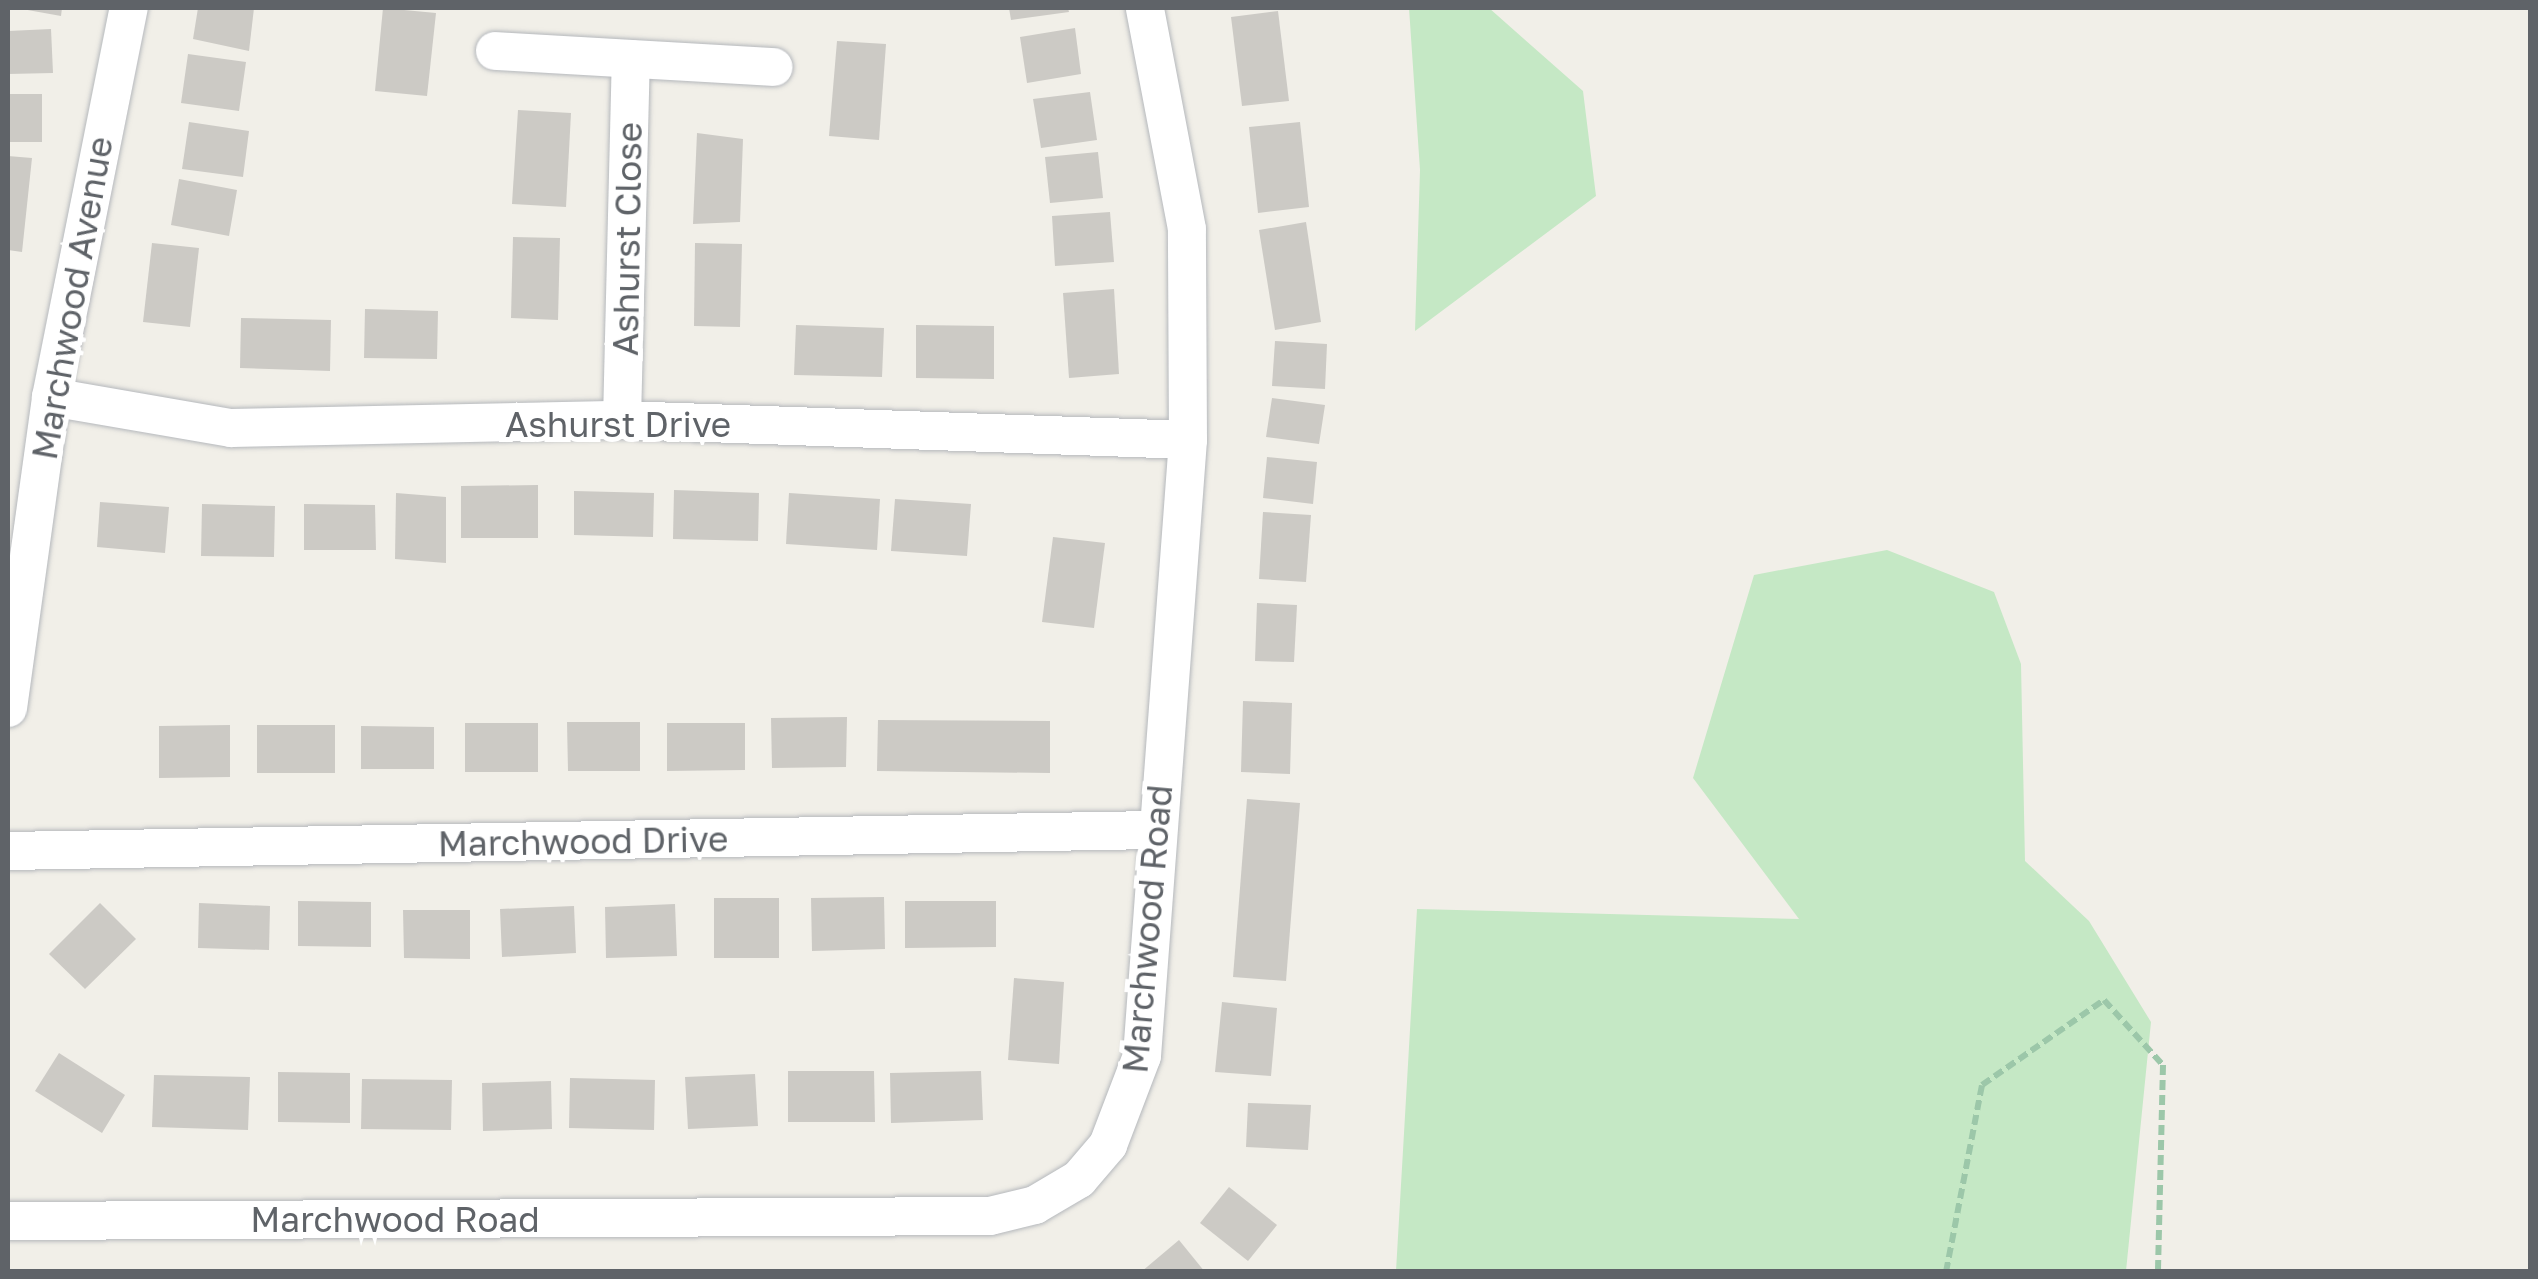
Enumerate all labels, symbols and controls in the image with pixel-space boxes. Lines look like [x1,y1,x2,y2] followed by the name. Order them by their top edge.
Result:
[604,122,650,356] street label: Ashurst Close
[23,133,121,463] street label: Marchwood Avenue
[505,403,731,445] street label: Ashurst Drive
[1113,783,1181,1075] street label: Marchwood Road
[437,817,729,865] street label: Marchwood Drive
[250,1198,540,1240] street label: Marchwood Road

